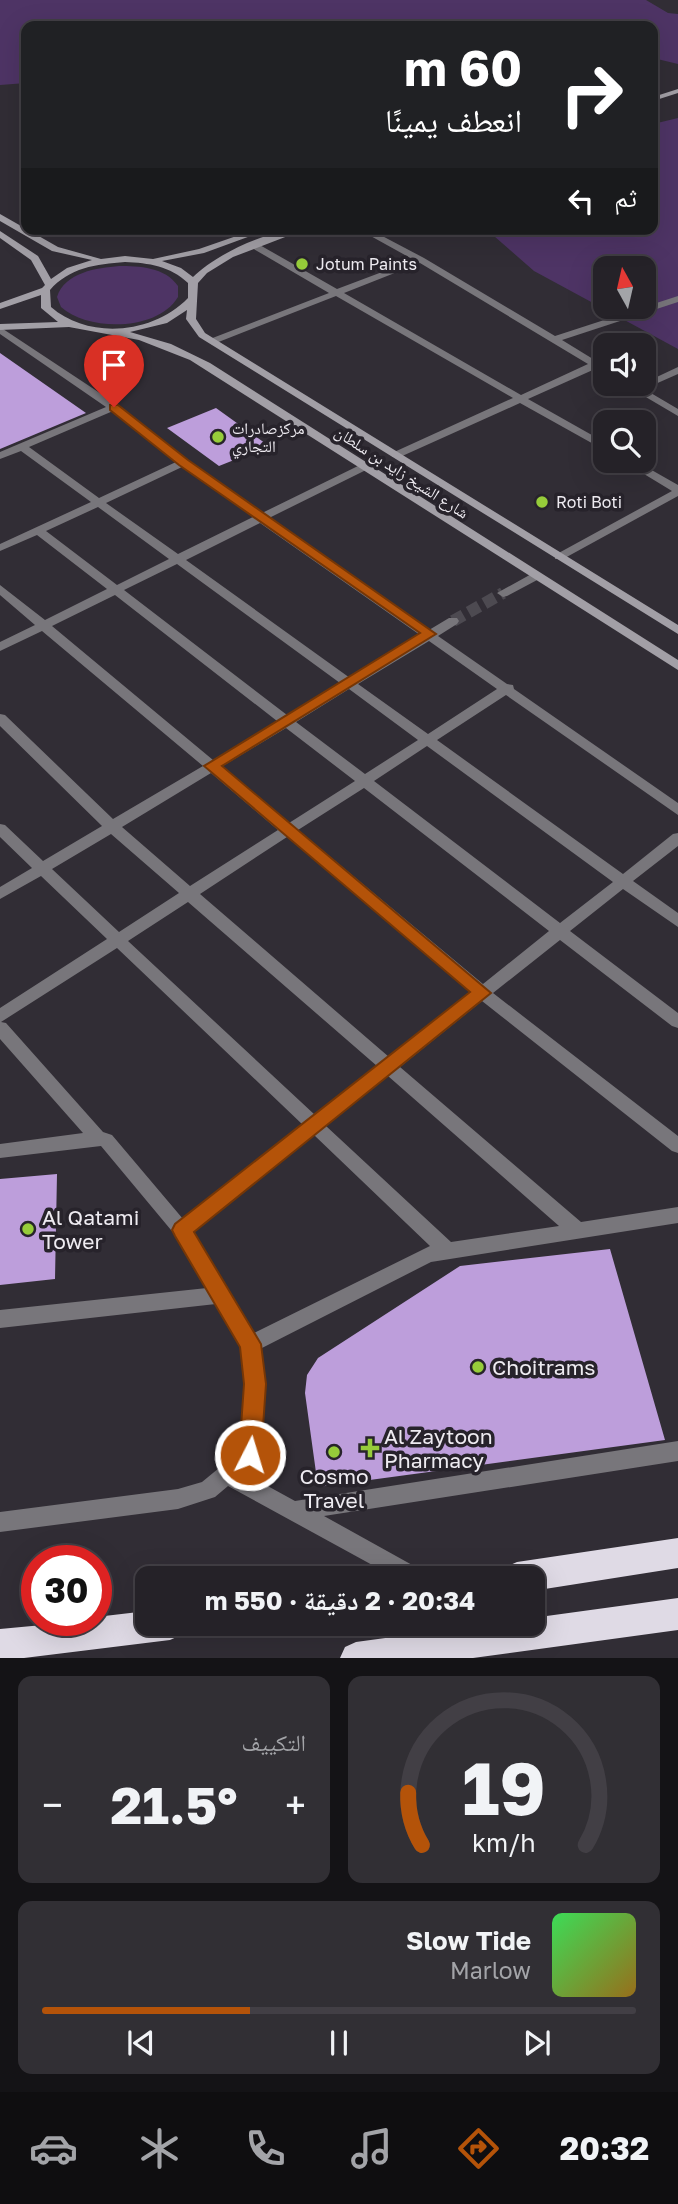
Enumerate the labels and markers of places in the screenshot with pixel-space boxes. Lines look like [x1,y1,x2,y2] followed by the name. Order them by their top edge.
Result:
[316,254,417,274] place label: Jotum Paints
[294,256,310,272] marker: Jotum Paints
[84,335,144,407] pin
[232,418,304,459] place label: مركزصادرات التجاري
[210,429,226,445] marker: مركزصادرات التجاري
[556,492,622,512] place label: Roti Boti
[534,494,550,510] marker: Roti Boti
[42,1204,139,1254] place label: Al Qatami Tower
[20,1221,36,1237] marker: Al Qatami Tower
[492,1354,595,1380] place label: Choitrams
[470,1359,486,1375] marker: Choitrams
[384,1423,493,1473] place label: Al Zaytoon Pharmacy
[362,1440,378,1456] marker: Al Zaytoon Pharmacy
[326,1444,342,1460] marker: Cosmo Travel
[299,1463,369,1513] place label: Cosmo Travel

